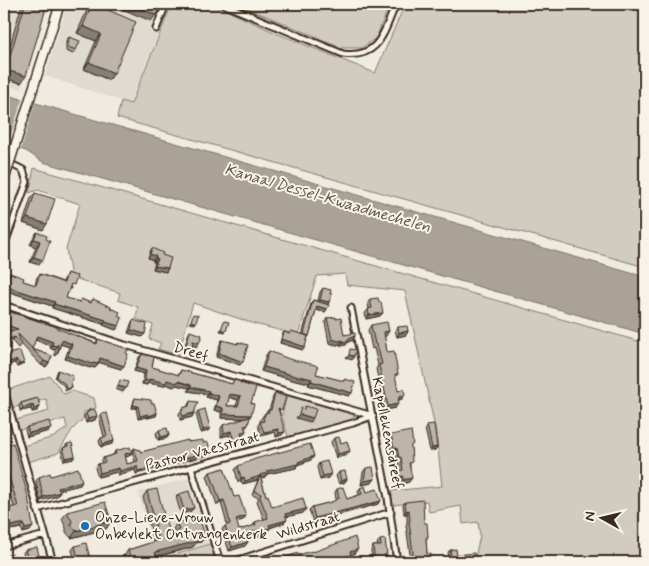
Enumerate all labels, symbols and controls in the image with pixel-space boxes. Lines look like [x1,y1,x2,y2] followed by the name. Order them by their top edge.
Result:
[222,159,433,238] water label: Kanaal Dessel-Kwaadmechelen
[171,337,211,367] street label: Dreef
[366,375,408,491] street label: Kapellekensdreef
[143,427,262,477] street label: Pastoor Vaesstraat
[576,494,626,544] north arrow
[274,507,343,545] street label: Wildstraat
[95,508,267,546] place label: Onze-Lieve-Vrouw Onbevlekt Ontvangenkerk
[581,510,600,522] text: N
[79,520,91,532] marker: Onze-Lieve-Vrouw Onbevlekt Ontvangenkerk

